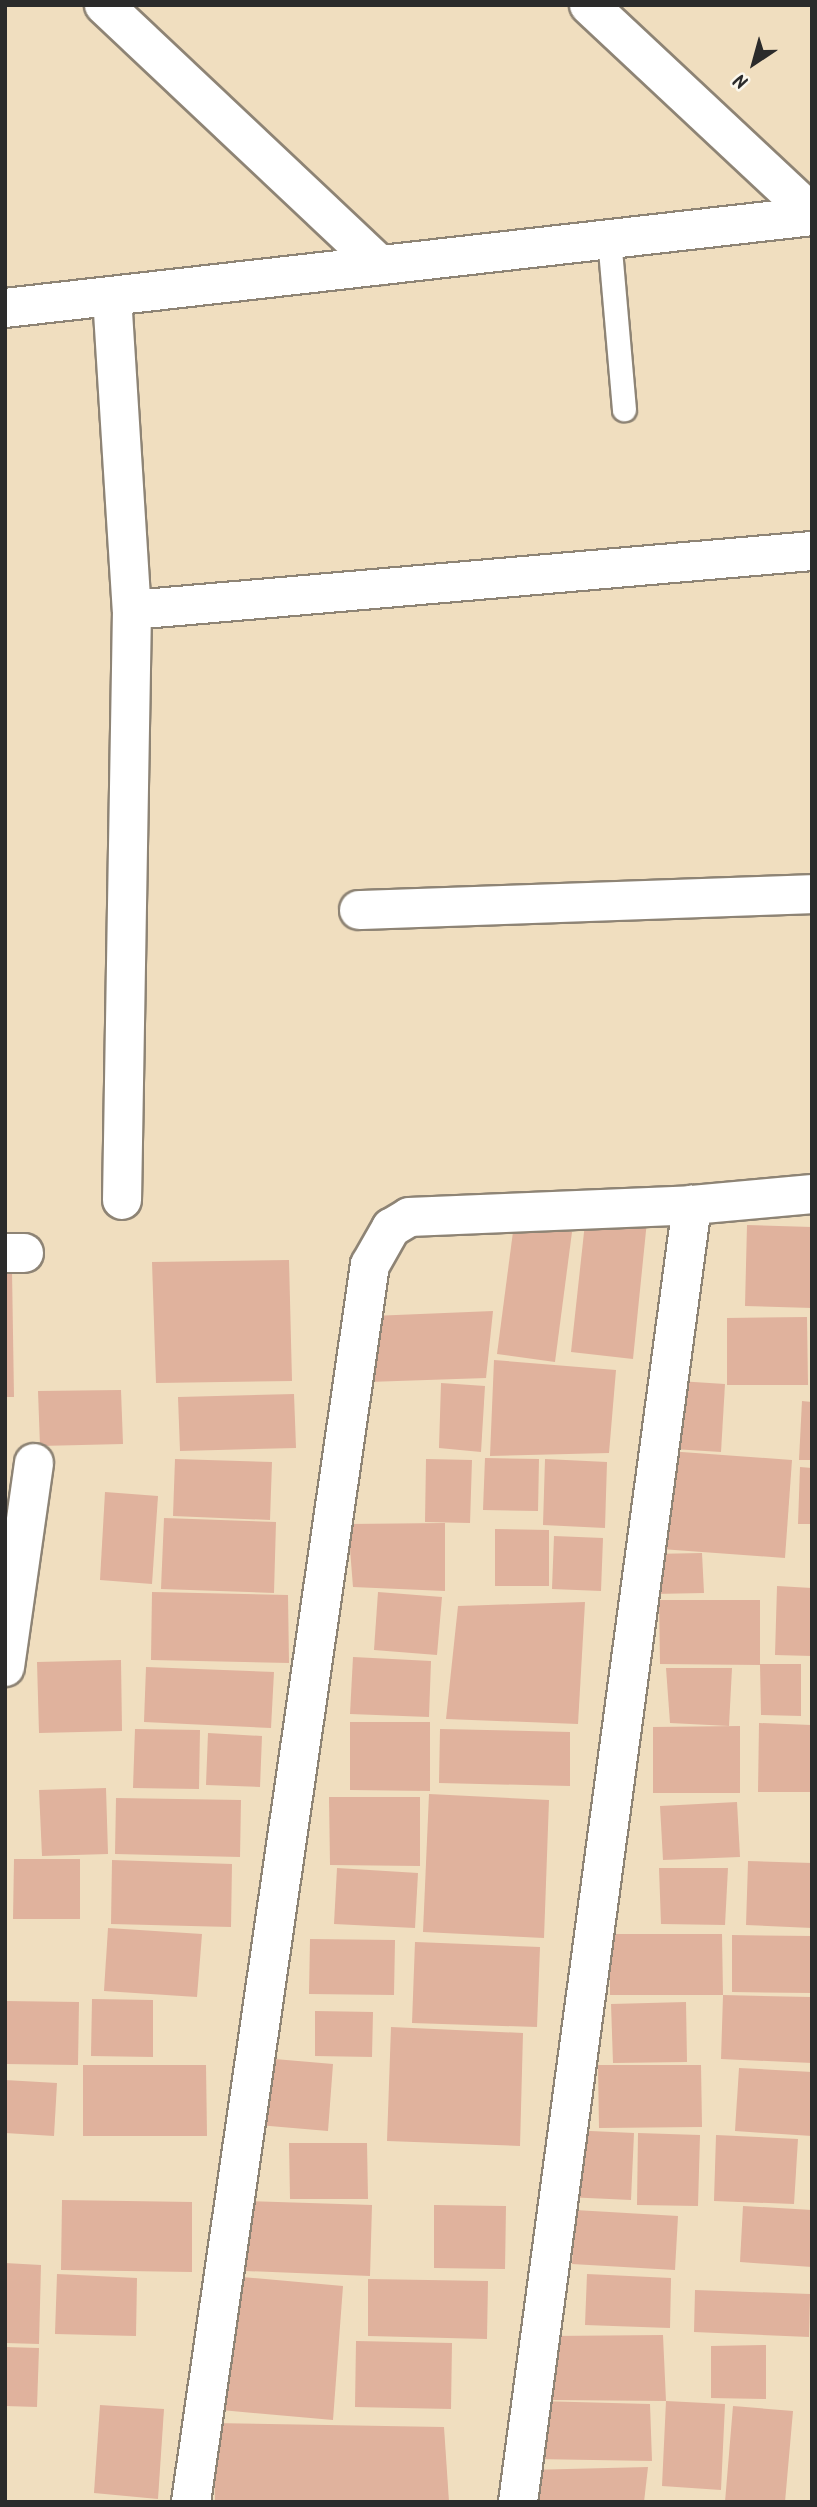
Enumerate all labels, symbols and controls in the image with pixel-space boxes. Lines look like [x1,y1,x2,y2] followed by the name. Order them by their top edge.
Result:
[719,28,789,98] north arrow
[728,64,755,96] text: N

